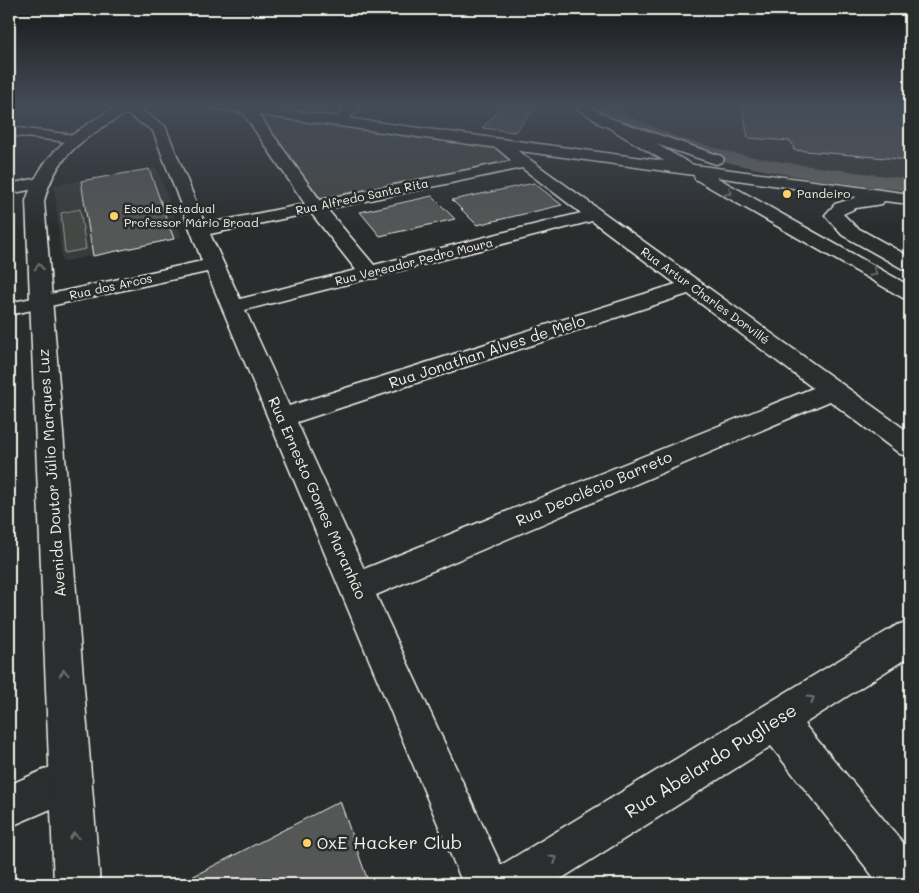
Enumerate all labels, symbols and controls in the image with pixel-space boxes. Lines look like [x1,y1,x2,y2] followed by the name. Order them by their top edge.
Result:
[294,174,430,218] street label: Rua Alfredo Santa Rita
[797,185,850,201] place label: Pandeiro
[724,186,733,196] one-way arrow
[781,188,793,200] marker: Pandeiro
[124,200,259,230] place label: Escola Estadual Professor Mário Broad
[108,210,120,222] marker: Escola Estadual Professor Mário Broad
[333,234,494,288] street label: Rua Vereador Pedro Moura
[638,243,773,347] street label: Rua Artur Charles Dorvillé
[33,262,44,270] one-way arrow
[868,267,877,277] one-way arrow
[68,269,154,303] street label: Rua dos Arcos
[386,310,587,392] street label: Rua Jonathan Alves de Melo
[32,348,70,598] street label: Avenida Doutor Júlio Marques Luz
[264,393,372,602] street label: Rua Ernesto Gomes Maranhão
[512,446,675,530] street label: Rua Deoclécio Barreto
[59,669,70,677] one-way arrow
[805,696,814,706] one-way arrow
[620,697,801,823] street label: Rua Abelardo Pugliese
[317,830,462,854] place label: 0xE Hacker Club
[69,831,80,839] one-way arrow
[301,837,313,849] marker: 0xE Hacker Club
[548,855,557,865] one-way arrow

